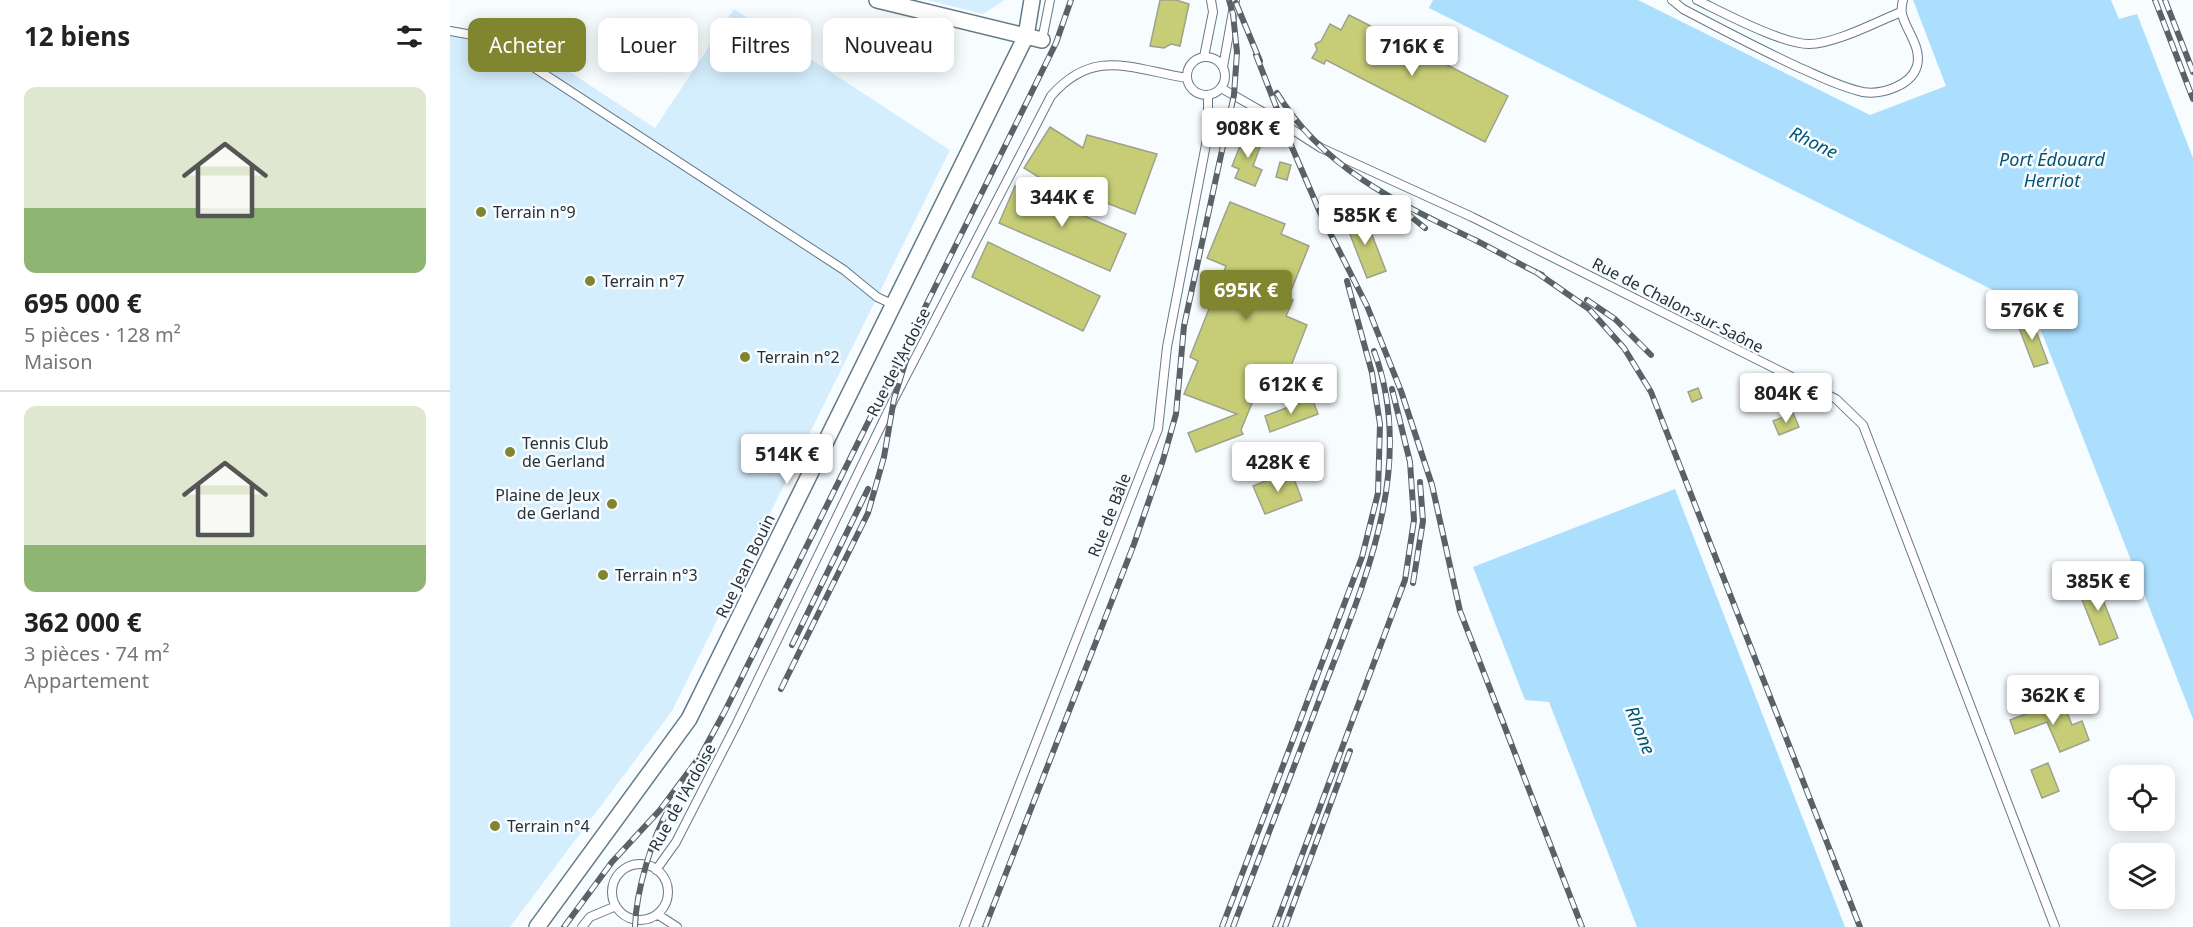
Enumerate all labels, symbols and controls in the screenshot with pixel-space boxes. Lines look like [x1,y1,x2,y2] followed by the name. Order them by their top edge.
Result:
[24,18,130,54] text: 12 biens
[468,18,586,72] chip: Acheter
[598,18,698,72] chip: Louer
[710,18,811,72] chip: Filtres
[823,18,954,72] chip: Nouveau
[393,20,426,53] icon: filters
[1363,26,1461,77] pin: 716K €
[1380,32,1444,59] text: 716K €
[1199,108,1297,159] pin: 908K €
[1216,114,1280,141] text: 908K €
[1786,120,1842,164] water label: Rhone
[171,126,279,234] icon: home
[1999,147,2105,192] water label: Port Édouard Herriot
[1013,177,1111,228] pin: 344K €
[1030,183,1094,210] text: 344K €
[1316,195,1414,246] pin: 585K €
[493,201,576,223] place label: Terrain n°9
[1333,201,1397,228] text: 585K €
[474,205,488,219] marker: Terrain n°9
[1589,252,1767,358] street label: Rue de Chalon-sur-Saône
[602,270,685,292] place label: Terrain n°7
[1197,270,1295,321] pin: 695K €
[583,274,597,288] marker: Terrain n°7
[1214,276,1278,303] text: 695K €
[24,285,142,321] text: 695 000 €
[1983,290,2081,341] pin: 576K €
[2000,296,2064,323] text: 576K €
[861,304,935,420] street label: Rue de l'Ardoise
[24,321,181,348] text: 5 pièces · 128 m²
[757,346,840,368] place label: Terrain n°2
[24,348,93,375] text: Maison
[738,350,752,364] marker: Terrain n°2
[1242,364,1340,415] pin: 612K €
[1259,370,1323,397] text: 612K €
[1737,373,1835,424] pin: 804K €
[1754,379,1818,406] text: 804K €
[522,432,609,472] place label: Tennis Club de Gerland
[738,434,836,485] pin: 514K €
[755,440,819,467] text: 514K €
[1229,442,1327,493] pin: 428K €
[171,445,279,553] icon: home
[503,445,517,459] marker: Tennis Club de Gerland
[1246,448,1310,475] text: 428K €
[1082,470,1136,560] street label: Rue de Bâle
[495,484,601,524] place label: Plaine de Jeux de Gerland
[605,497,619,511] marker: Plaine de Jeux de Gerland
[710,510,780,622] street label: Rue Jean Bouin
[2049,561,2147,612] pin: 385K €
[615,564,698,586] place label: Terrain n°3
[2066,567,2130,594] text: 385K €
[596,568,610,582] marker: Terrain n°3
[24,604,142,640] text: 362 000 €
[24,640,169,667] text: 3 pièces · 74 m²
[24,667,149,694] text: Appartement
[2004,675,2102,726] pin: 362K €
[2021,681,2085,708] text: 362K €
[1620,702,1662,758] water label: Rhone
[643,739,721,855] street label: Rue de l'Ardoise
[2109,765,2175,909] map controls
[2109,765,2175,831] button: locate
[507,815,590,837] place label: Terrain n°4
[488,819,502,833] marker: Terrain n°4
[2109,843,2175,909] button: layers

